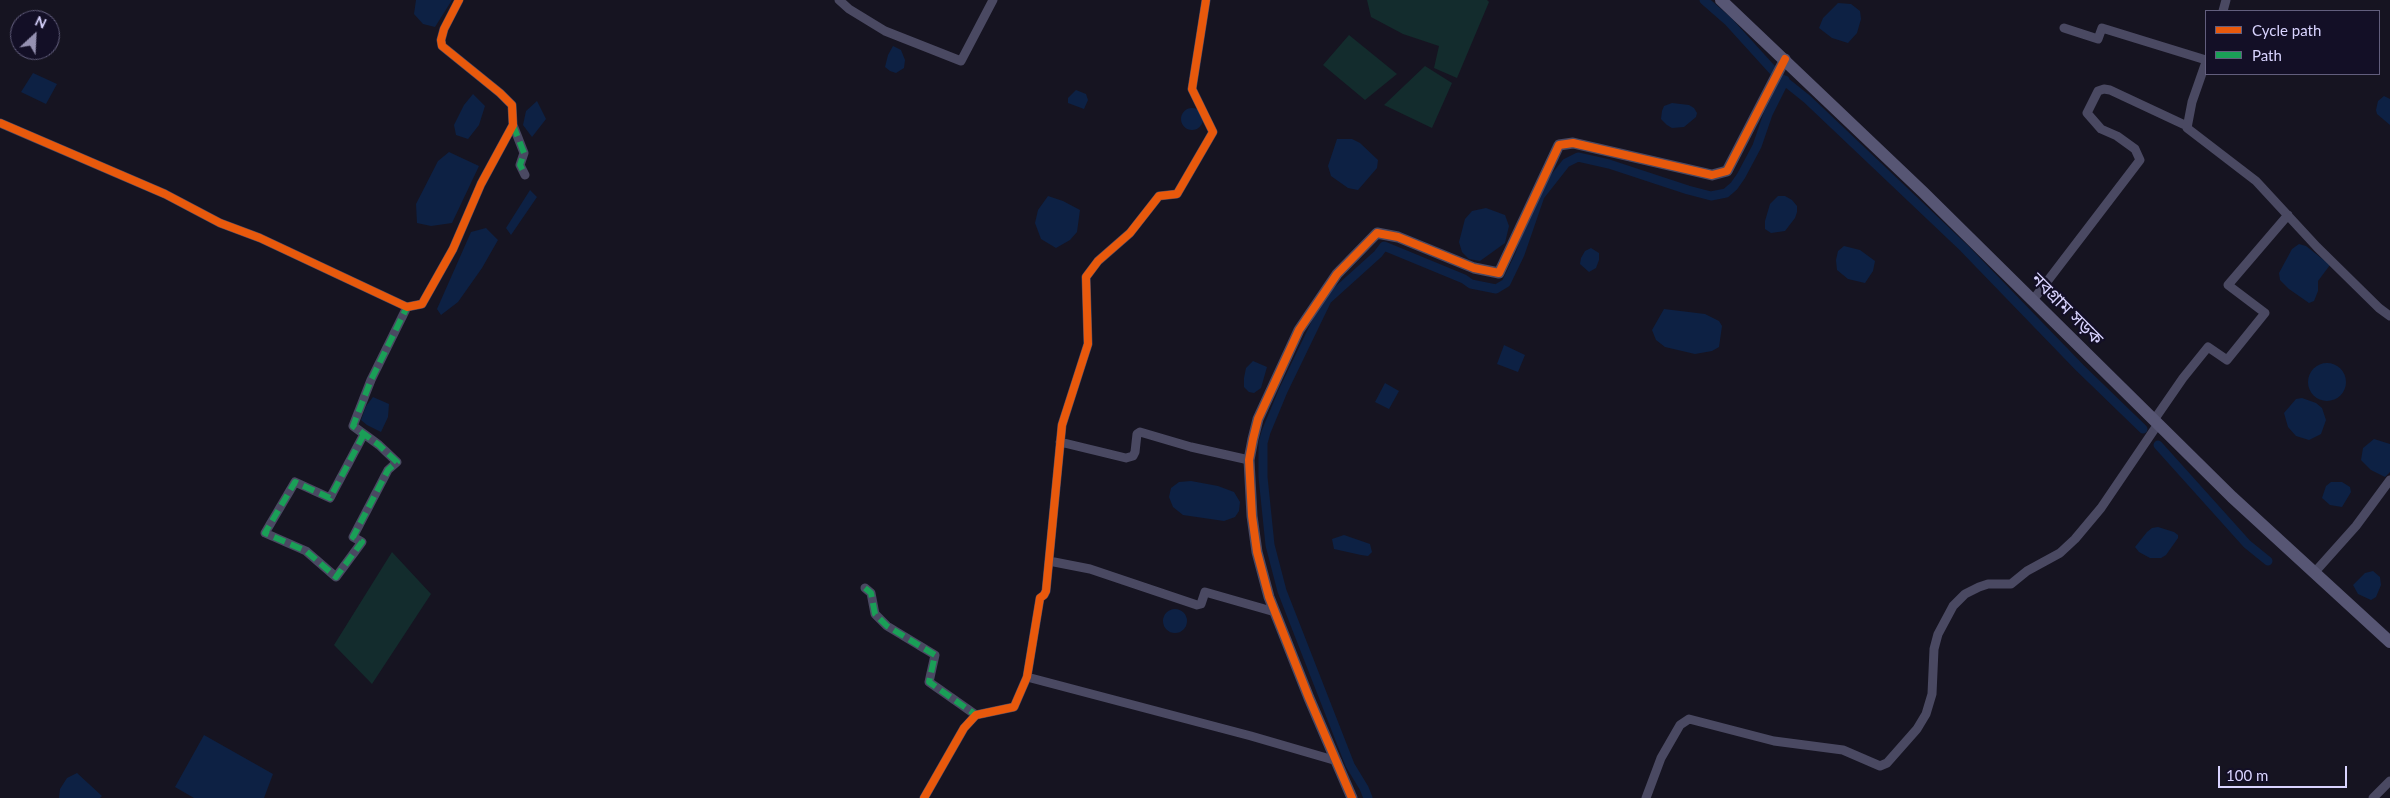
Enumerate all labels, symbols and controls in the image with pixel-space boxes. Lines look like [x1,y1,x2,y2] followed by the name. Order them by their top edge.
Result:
[10,10,60,60] north arrow
[2205,10,2380,75] legend
[33,12,50,32] text: N
[2252,21,2321,39] text: Cycle path
[2252,46,2282,64] text: Path
[2026,268,2108,350] street label: নবগ্রাম সড়ক
[2220,756,2349,788] scale bar
[2226,766,2268,784] text: 100 m

